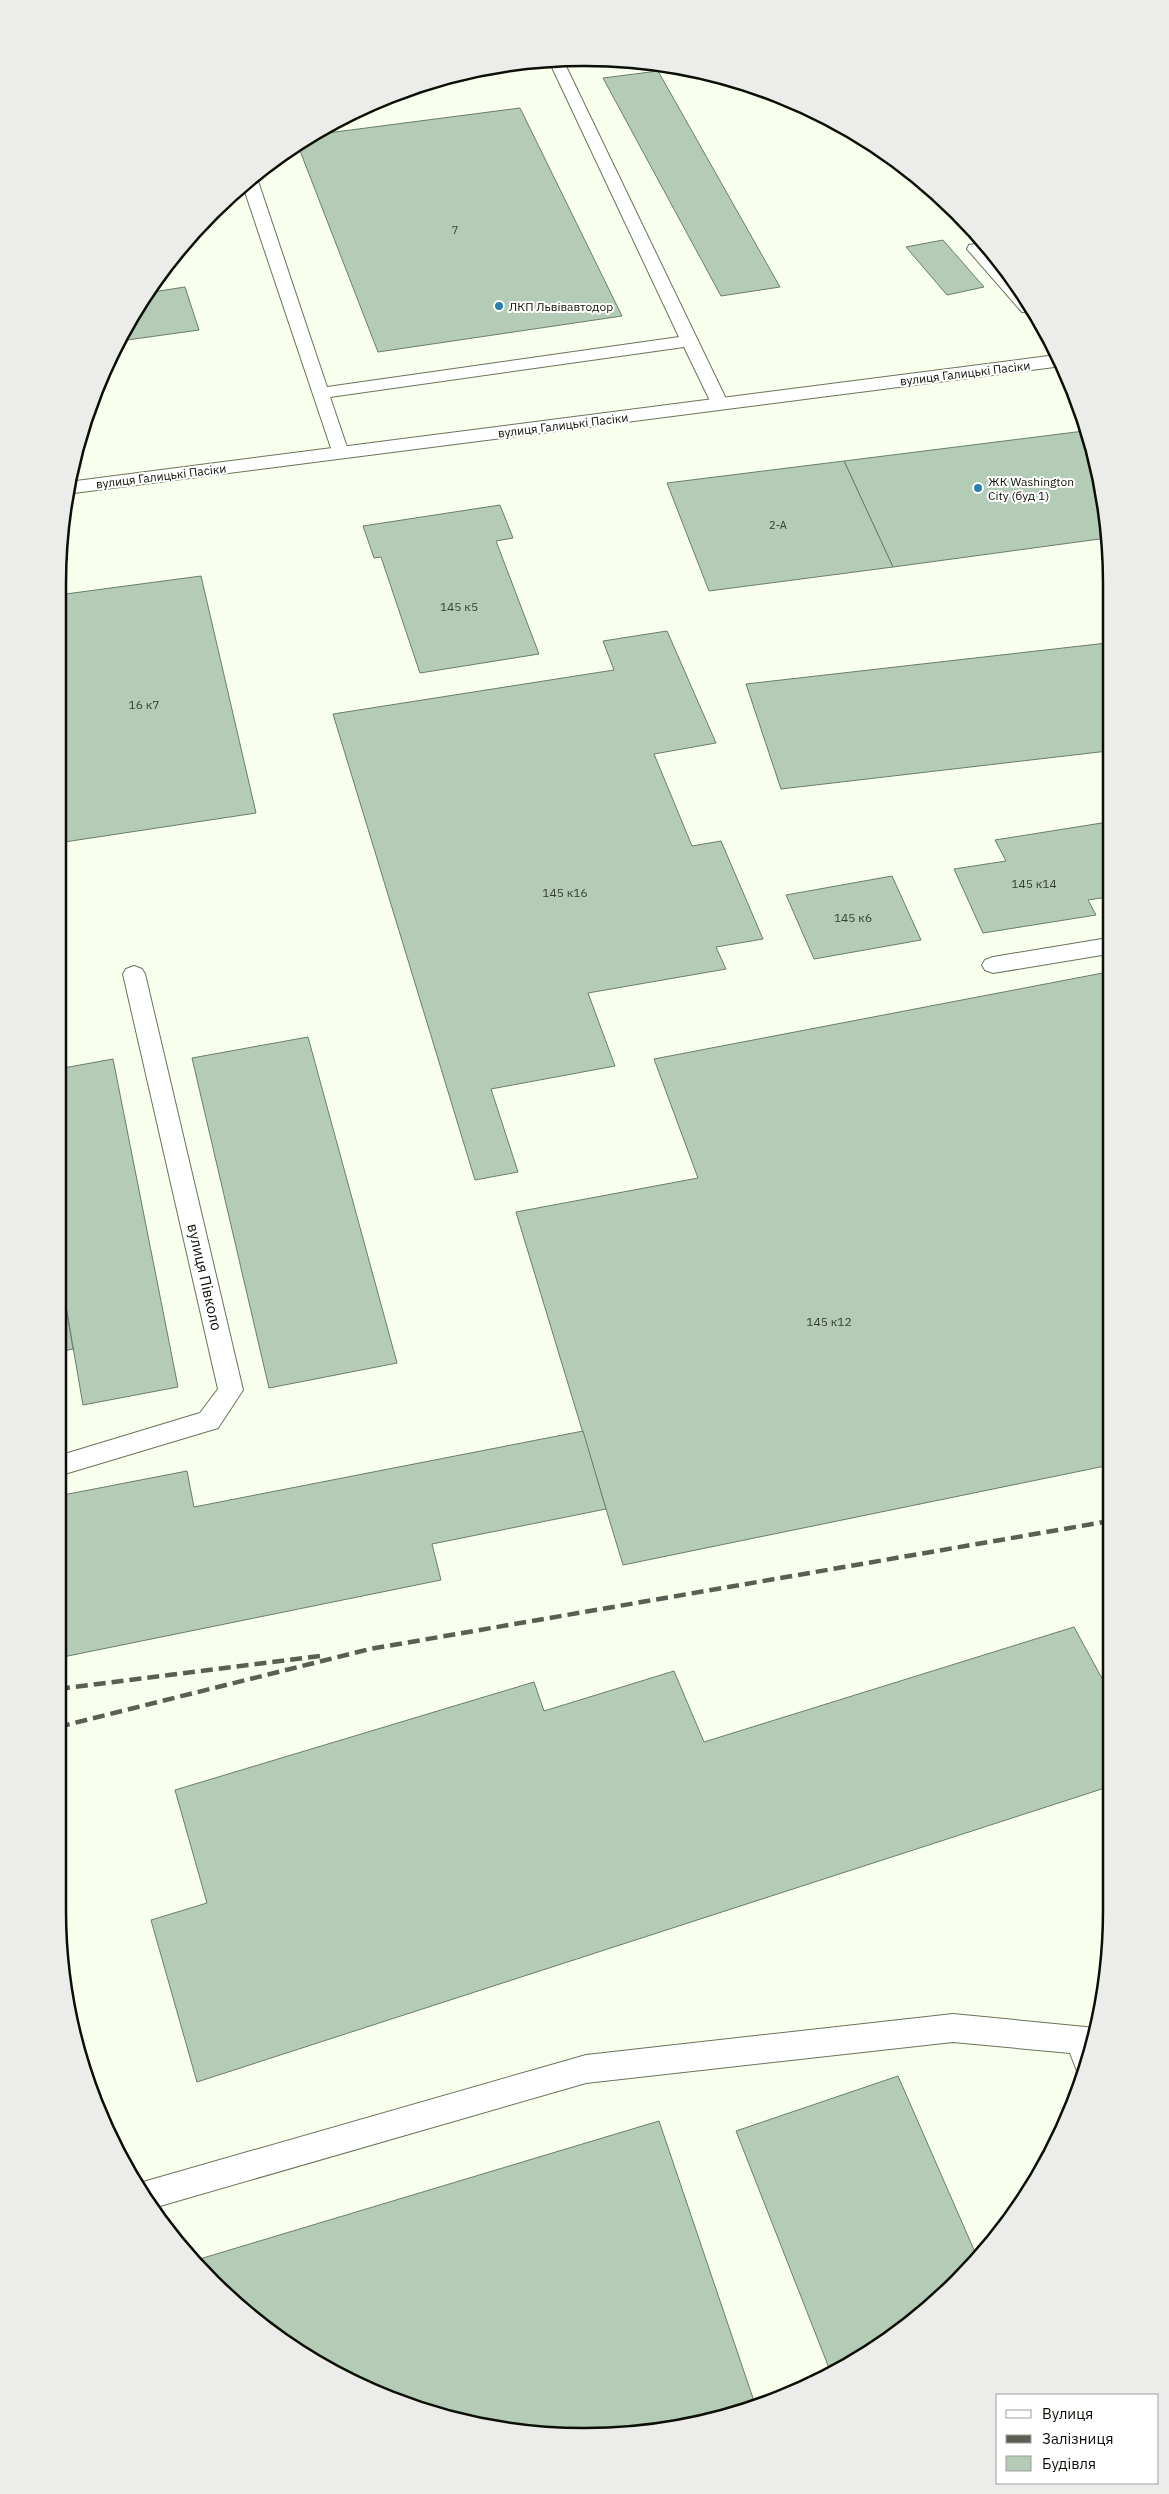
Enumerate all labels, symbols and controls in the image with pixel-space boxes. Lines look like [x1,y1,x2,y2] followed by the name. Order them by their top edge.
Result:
[452,223,458,237] house number: 7
[509,299,613,314] place label: ЛКП Львівавтодор
[493,300,505,312] marker: ЛКП Львівавтодор
[899,358,1031,388] street label: вулиця Галицькі Пасіки
[497,410,629,440] street label: вулиця Галицькі Пасіки
[95,461,227,491] street label: вулиця Галицькі Пасіки
[988,474,1074,503] place label: ЖК Washington City (буд 1)
[972,482,984,494] marker: ЖК Washington City (буд 1)
[769,518,787,532] house number: 2-А
[440,599,478,614] house number: 145 к5
[128,697,160,712] house number: 16 к7
[1011,876,1057,891] house number: 145 к14
[542,885,588,900] house number: 145 к16
[834,910,872,925] house number: 145 к6
[183,1222,227,1332] street label: вулиця Півколо
[806,1314,852,1329] house number: 145 к12
[996,2394,1159,2484] legend
[1042,2404,1093,2423] text: Вулиця
[1042,2429,1113,2448] text: Залізниця
[1042,2454,1096,2473] text: Будівля

